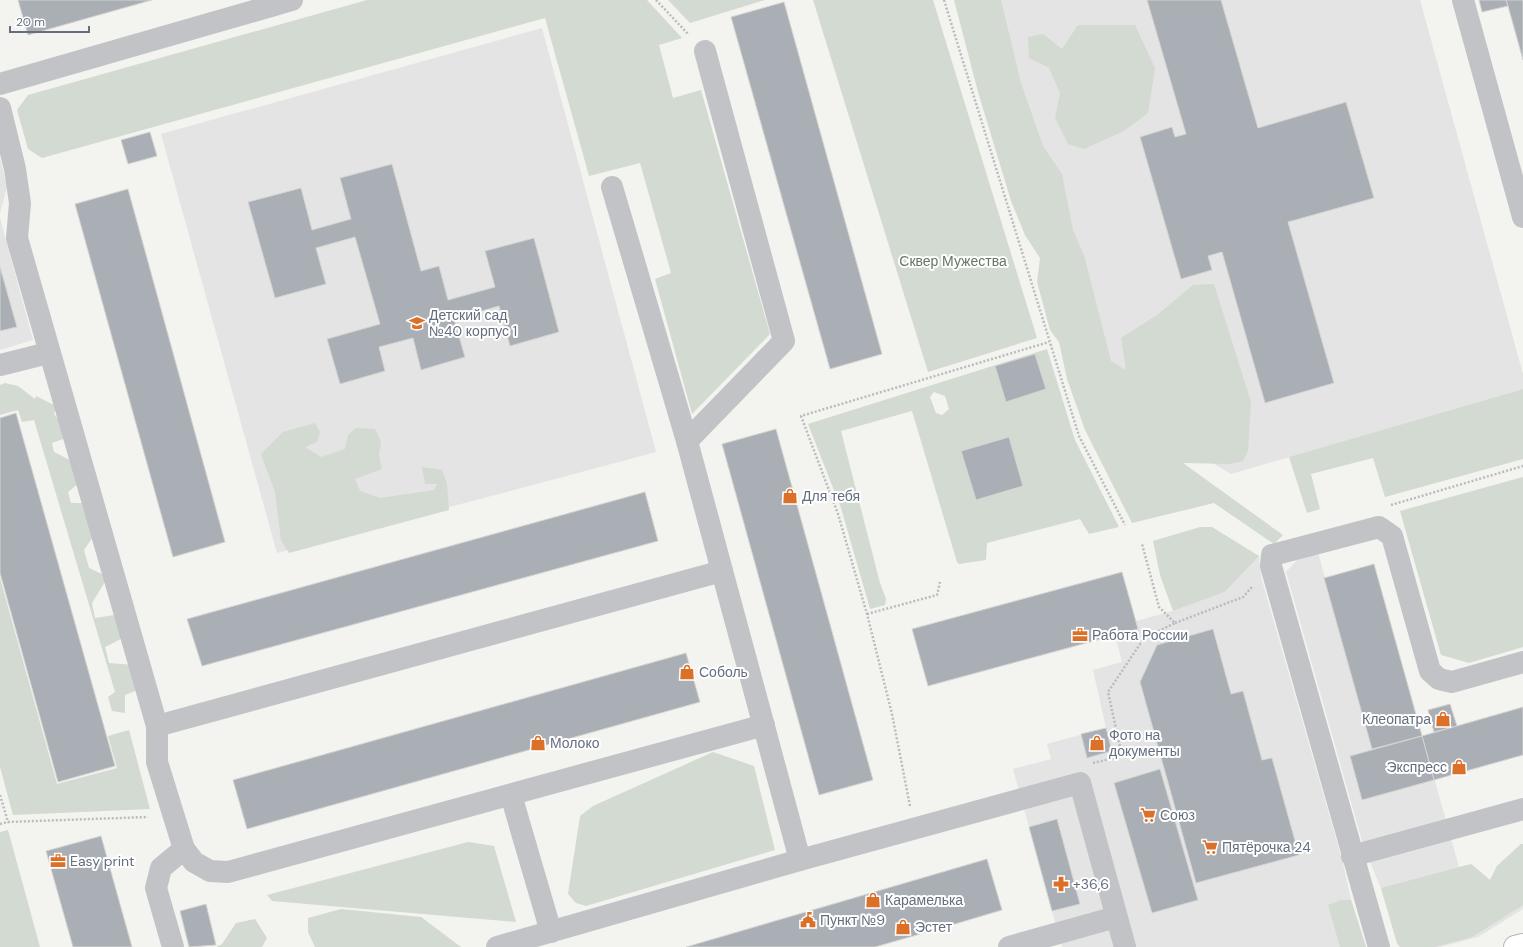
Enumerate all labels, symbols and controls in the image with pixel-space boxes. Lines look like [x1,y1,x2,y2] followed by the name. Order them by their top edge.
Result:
[10,8,89,34] scale bar
[16,14,45,30] text: 20 m
[899,252,1007,270] park label: Сквер Мужества
[429,306,517,340] place label: Детский сад №40 корпус 1
[408,314,426,332] school or university icon: Детский сад №40 корпус 1
[781,487,799,505] shop icon: Для тебя
[802,487,860,505] place label: Для тебя
[1071,626,1089,644] office icon: Работа России
[1092,626,1188,644] place label: Работа России
[678,663,696,681] shop icon: Соболь
[699,663,748,681] place label: Соболь
[1362,710,1431,728] place label: Клеопатра
[1434,710,1452,728] shop icon: Клеопатра
[1109,726,1180,760] place label: Фото на документы
[529,734,547,752] shop icon: Молоко
[550,734,600,752] place label: Молоко
[1088,734,1106,752] shop icon: Фото на документы
[1387,758,1447,776] place label: Экспресс
[1450,758,1468,776] shop icon: Экспресс
[1139,806,1157,824] supermarket icon: Союз
[1160,806,1195,824] place label: Союз
[1201,838,1219,856] supermarket icon: Пятёрочка 24
[1222,838,1311,856] place label: Пятёрочка 24
[49,852,67,870] office icon: Easy print
[70,852,135,870] place label: Easy print
[1052,875,1070,893] pharmacy icon: +36,6
[1073,875,1109,893] place label: +36,6
[864,891,882,909] shop icon: Карамелька
[885,891,963,909] place label: Карамелька
[799,911,817,929] public building icon: Пункт №9
[820,911,885,929] place label: Пункт №9
[894,918,912,936] shop icon: Эстет
[915,918,953,936] place label: Эстет

